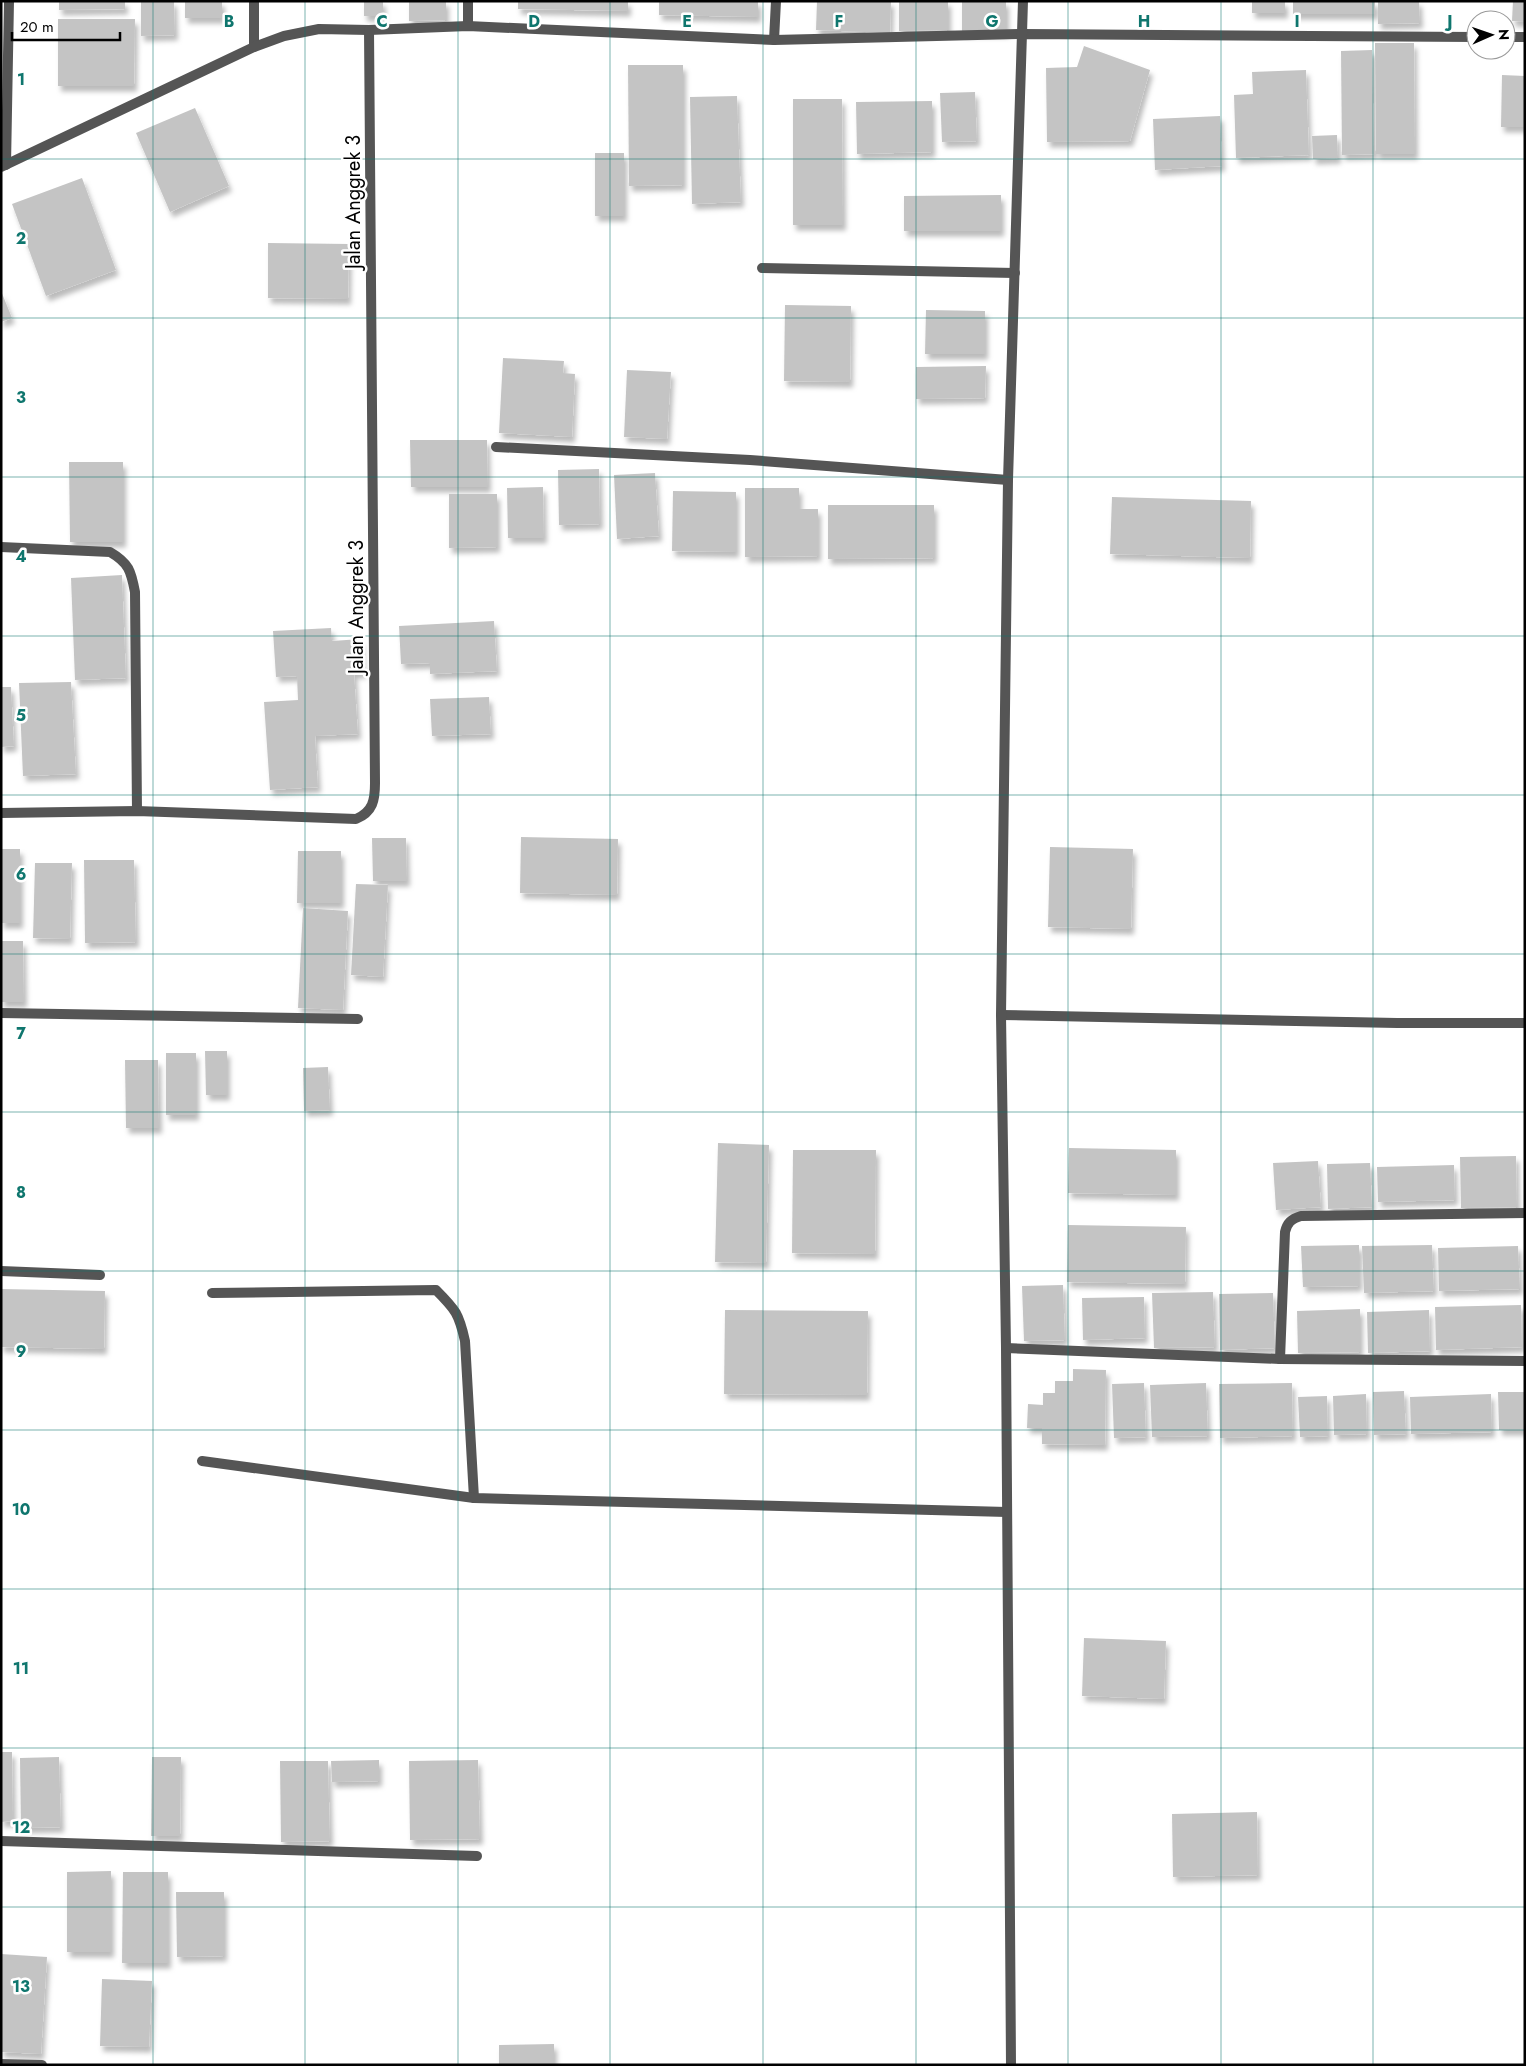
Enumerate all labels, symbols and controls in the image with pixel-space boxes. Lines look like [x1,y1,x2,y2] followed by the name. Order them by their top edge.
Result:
[12,10,120,42] scale bar
[224,10,234,33] text: B
[376,10,388,33] text: C
[528,10,540,33] text: D
[682,10,692,33] text: E
[835,10,843,33] text: F
[985,10,999,33] text: G
[1138,10,1150,33] text: H
[1294,10,1300,33] text: I
[1444,10,1453,33] text: J
[1466,10,1516,60] north arrow
[20,16,54,38] text: 20 m
[1494,29,1514,40] text: N
[17,68,25,91] text: 1
[339,135,368,272] street label: Jalan Anggrek 3
[16,227,26,250] text: 2
[16,386,26,409] text: 3
[342,540,371,677] street label: Jalan Anggrek 3
[15,545,27,568] text: 4
[16,704,26,727] text: 5
[16,863,26,886] text: 6
[16,1022,26,1045] text: 7
[16,1181,26,1204] text: 8
[16,1340,26,1363] text: 9
[12,1498,30,1521] text: 10
[13,1657,29,1680] text: 11
[12,1816,30,1839] text: 12
[12,1975,30,1998] text: 13

